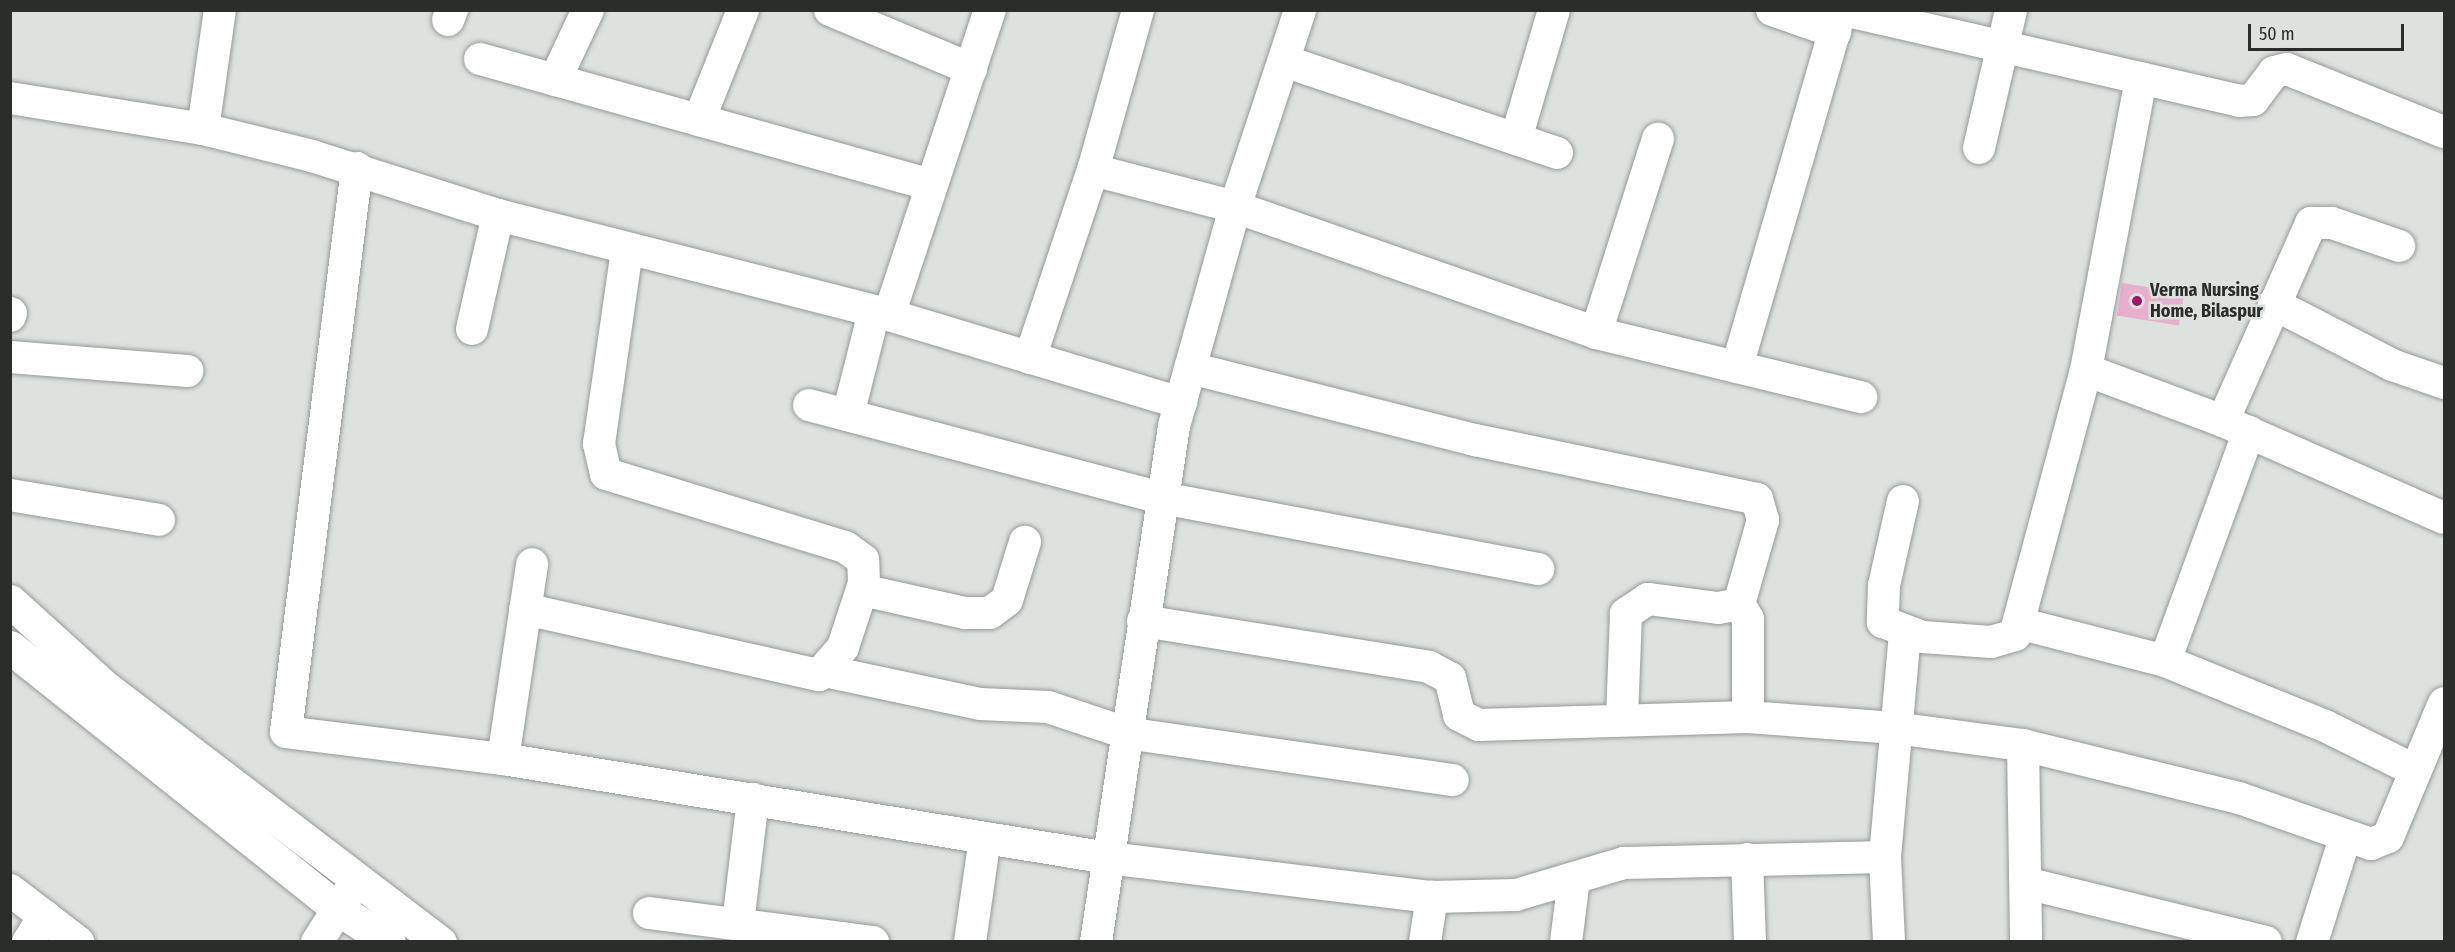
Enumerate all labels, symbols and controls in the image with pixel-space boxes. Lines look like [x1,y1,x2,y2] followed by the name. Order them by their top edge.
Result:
[2251,12,2407,50] scale bar
[2259,23,2295,45] text: 50 m
[2150,280,2263,322] place label: Verma Nursing Home, Bilaspur
[2128,292,2146,310] marker: Verma Nursing Home, Bilaspur

